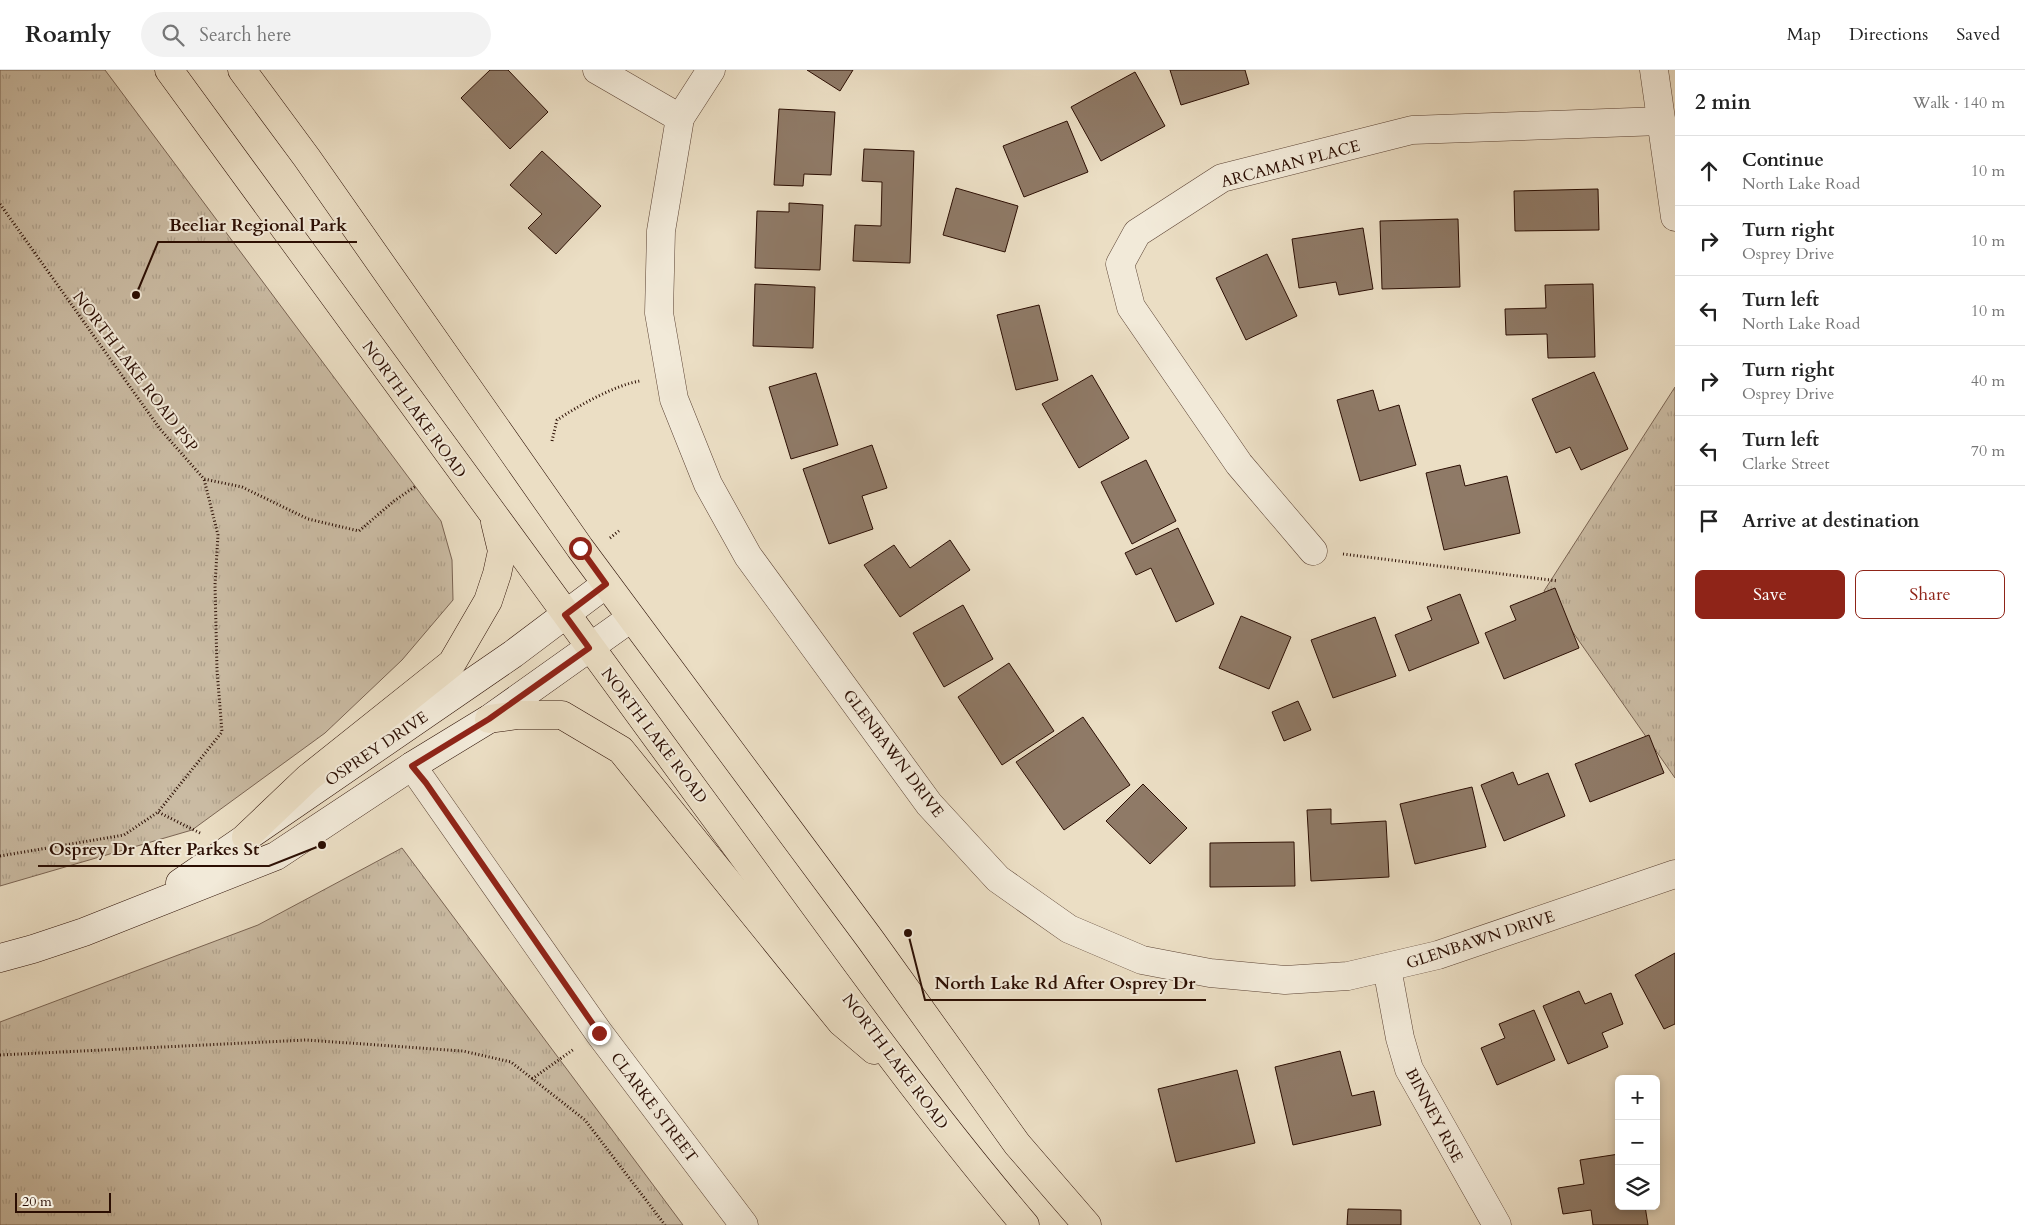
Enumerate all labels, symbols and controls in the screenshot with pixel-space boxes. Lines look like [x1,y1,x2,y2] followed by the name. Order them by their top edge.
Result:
[141,12,491,57] search box
[25,18,111,51] text: Roamly
[159,21,187,49] icon: search
[199,22,291,48] text: Search here
[1787,22,1821,47] text: Map
[1849,22,1928,47] text: Directions
[1956,22,2000,47] text: Saved
[1695,88,1751,117] text: 2 min
[1913,92,2005,114] text: Walk · 140 m
[1218,135,1362,193] street label: ARCAMAN PLACE
[1742,147,1824,173] text: Continue
[1695,157,1723,185] icon: ahead
[1971,160,2005,182] text: 10 m
[1742,173,1860,195] text: North Lake Road
[158,209,357,242] callout: Beeliar Regional Park
[169,213,348,238] text: Beeliar Regional Park
[1742,217,1834,243] text: Turn right
[1695,227,1723,255] icon: right
[1971,230,2005,252] text: 10 m
[1742,243,1834,265] text: Osprey Drive
[68,287,203,456] street label: NORTH LAKE ROAD PSP
[1742,287,1819,313] text: Turn left
[1695,297,1723,325] icon: left
[1971,300,2005,322] text: 10 m
[1742,313,1860,335] text: North Lake Road
[357,337,471,483] street label: NORTH LAKE ROAD
[1742,357,1834,383] text: Turn right
[1695,367,1723,395] icon: right
[1971,370,2005,392] text: 40 m
[1742,383,1834,405] text: Osprey Drive
[1742,427,1819,453] text: Turn left
[1695,437,1723,465] icon: left
[1971,440,2005,462] text: 70 m
[1742,453,1830,475] text: Clarke Street
[1695,507,1723,535] icon: arrive
[1742,508,1919,534] text: Arrive at destination
[569,537,592,560] route start
[1695,570,1845,619] button: Save
[1855,570,2005,619] button: Share
[596,663,712,808] street label: NORTH LAKE ROAD
[838,685,949,822] street label: GLENBAWN DRIVE
[321,706,432,791] street label: OSPREY DRIVE
[38,833,269,866] callout: Osprey Dr After Parkes St
[49,837,260,862] text: Osprey Dr After Parkes St
[1403,906,1557,974] street label: GLENBAWN DRIVE
[925,967,1206,1000] callout: North Lake Rd After Osprey Dr
[935,971,1196,996] text: North Lake Rd After Osprey Dr
[837,989,953,1134] street label: NORTH LAKE ROAD
[588,1022,611,1045] route end
[605,1048,703,1167] street label: CLARKE STREET
[1400,1064,1468,1167] street label: BINNEY RISE
[1615,1075,1660,1210] map controls
[1615,1075,1660,1120] button: +
[1615,1120,1660,1165] button: −
[1615,1165,1660,1210] button: layers
[15,1190,111,1213] scale bar
[22,1192,52,1211] text: 20 m

